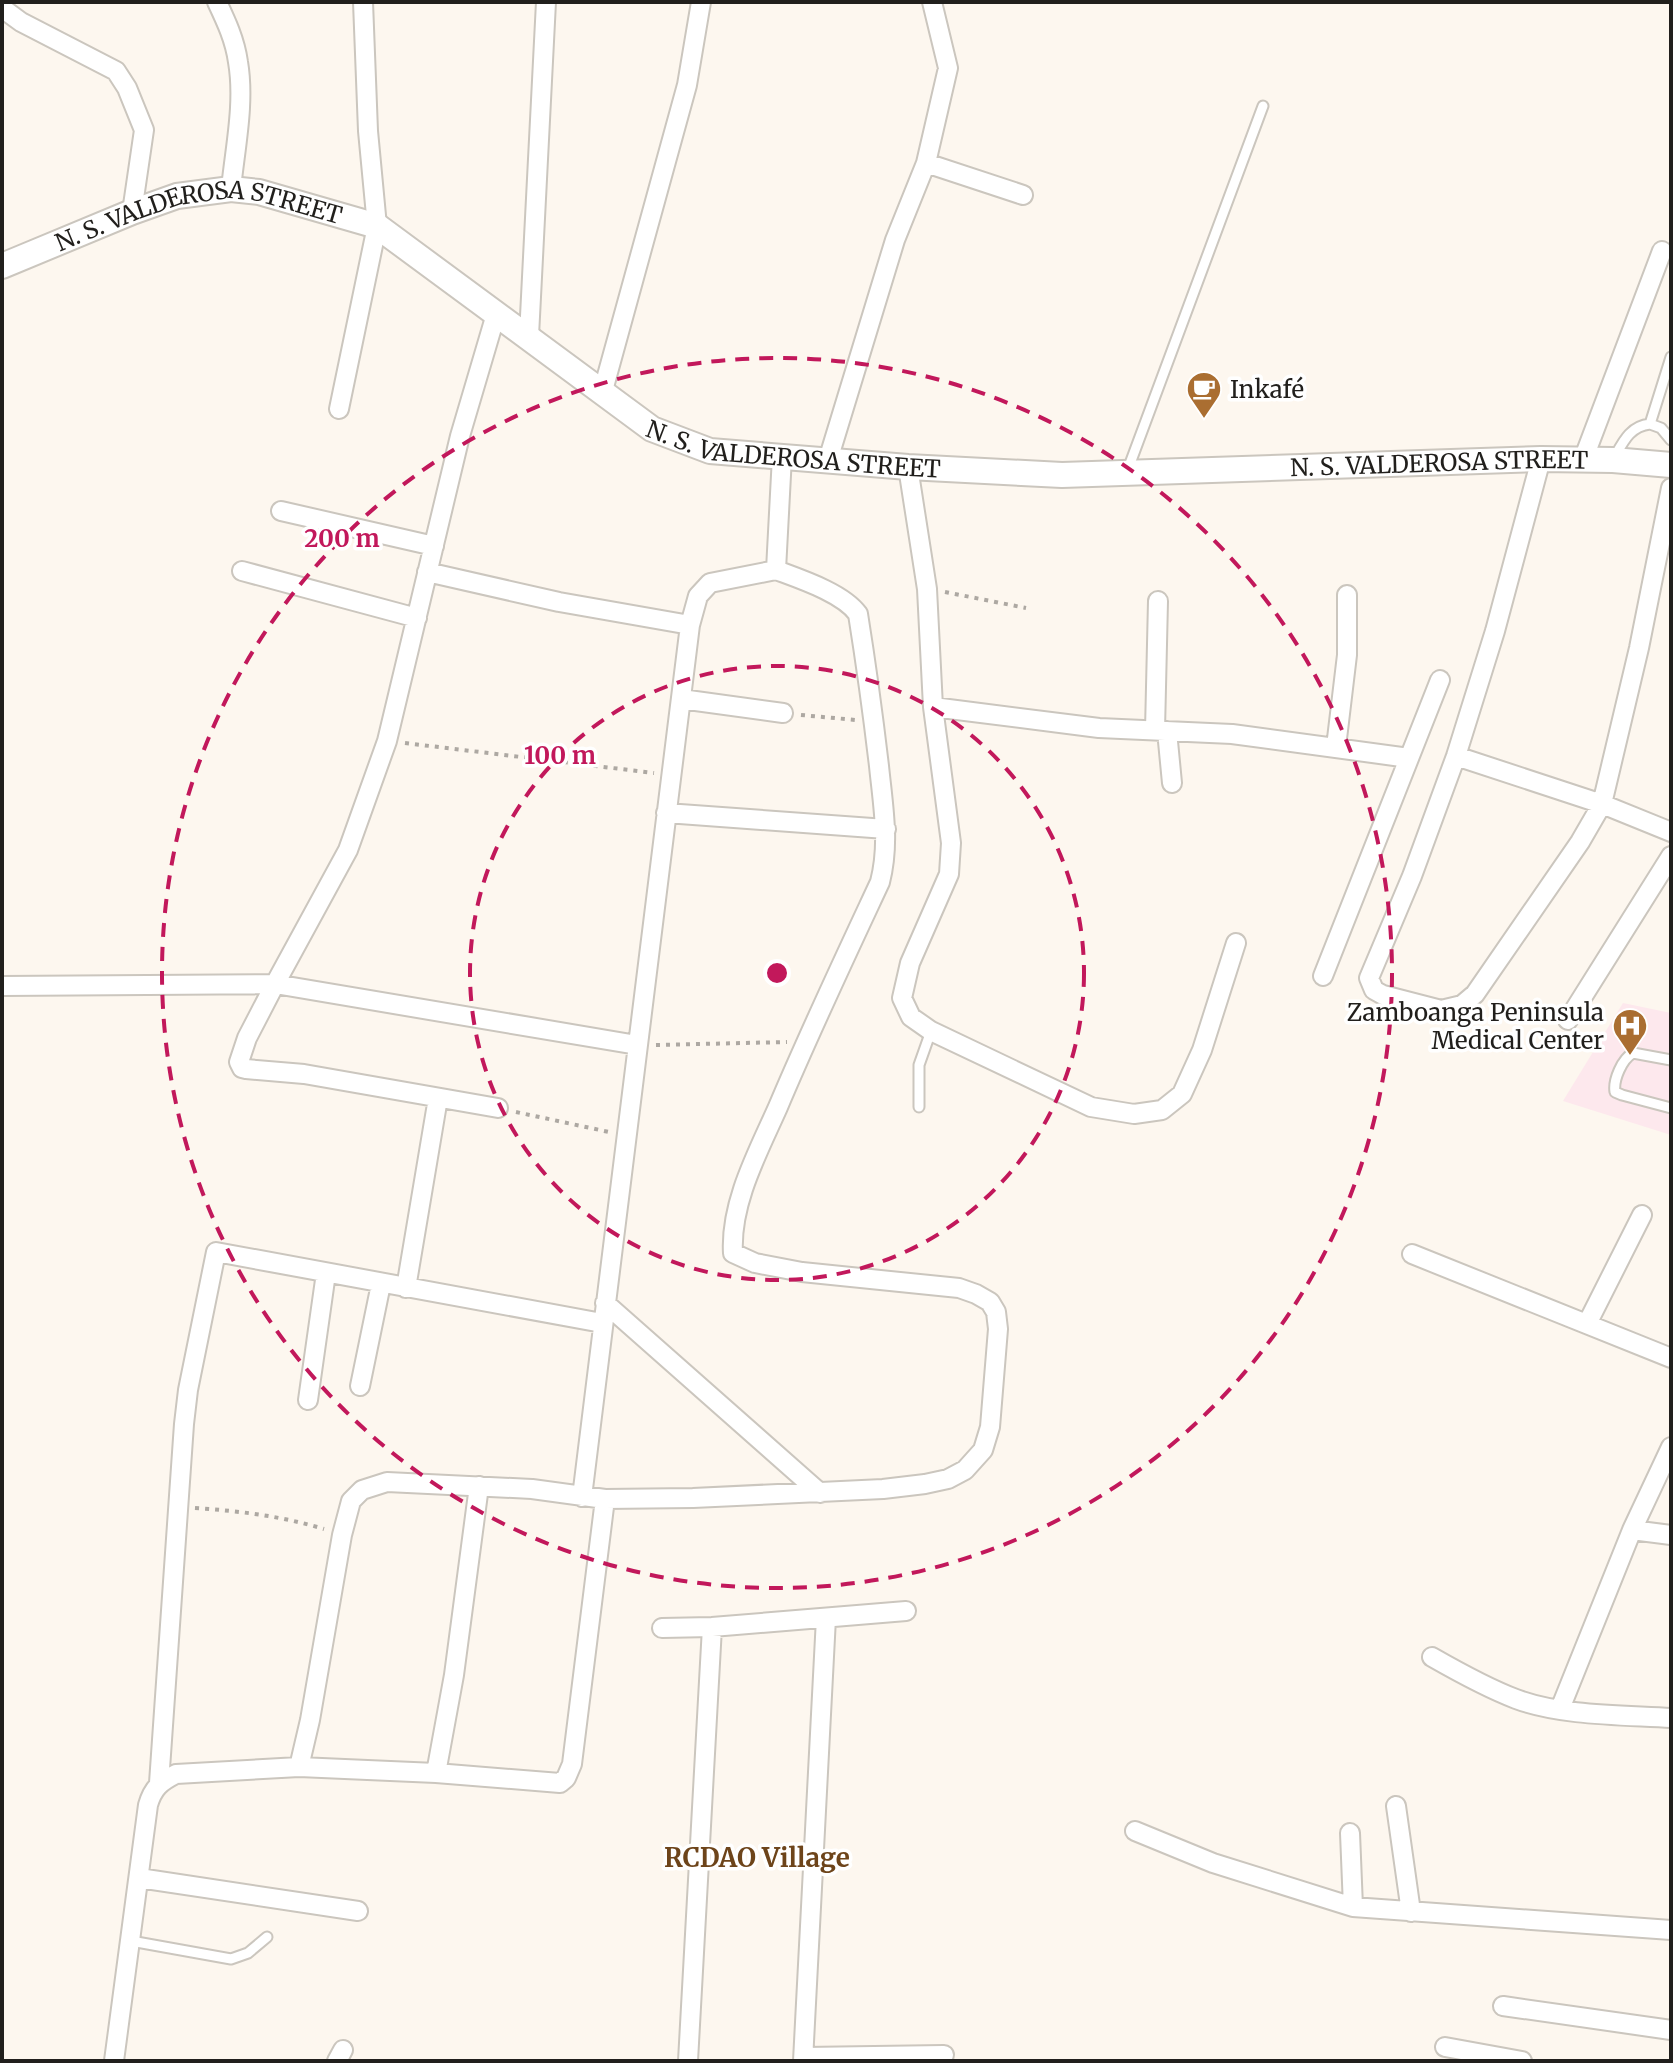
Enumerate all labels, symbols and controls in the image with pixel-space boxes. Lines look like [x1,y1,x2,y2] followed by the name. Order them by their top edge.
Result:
[50,173,346,258] street label: N. S. VALDEROSA STREET
[1185,370,1223,420] cafe icon: Inkafé
[1230,374,1304,405] place label: Inkafé
[642,413,942,484] street label: N. S. VALDEROSA STREET
[1290,443,1589,483] street label: N. S. VALDEROSA STREET
[304,523,380,554] text: 200 m
[524,740,596,771] text: 100 m
[763,959,791,987] centre of rings
[1347,997,1604,1056] place label: Zamboanga Peninsula Medical Center
[1611,1007,1649,1057] hospital icon: Zamboanga Peninsula Medical Center
[664,1841,850,1874] district label: RCDAO Village

